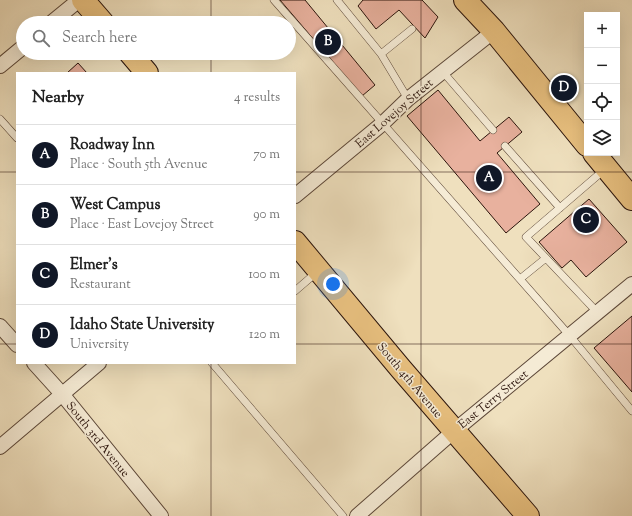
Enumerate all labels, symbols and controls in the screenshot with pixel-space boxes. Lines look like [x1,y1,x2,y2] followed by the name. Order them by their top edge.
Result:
[584,12,620,156] map controls
[584,12,620,48] button: +
[16,16,296,60] search box
[30,27,52,49] icon: search
[315,27,341,57] pin: B
[62,28,137,49] text: Search here
[584,48,620,84] button: −
[551,73,577,103] pin: D
[352,75,438,153] street label: East Lovejoy Street
[584,84,620,120] button: locate
[32,86,84,110] text: Nearby
[234,89,280,107] text: 4 results
[584,120,620,156] button: layers
[70,135,155,156] text: Roadway Inn
[40,146,50,164] text: A
[253,146,280,164] text: 70 m
[70,156,207,174] text: Place · South 5th Avenue
[476,163,502,193] pin: A
[70,195,160,216] text: West Campus
[573,205,599,235] pin: C
[41,206,49,224] text: B
[253,206,280,224] text: 90 m
[70,216,214,234] text: Place · East Lovejoy Street
[70,255,118,276] text: Elmer's
[40,266,50,284] text: C
[248,266,280,284] text: 100 m
[323,274,343,294] your location
[70,276,131,294] text: Restaurant
[70,315,215,336] text: Idaho State University
[40,326,50,344] text: D
[249,326,280,344] text: 120 m
[70,336,129,354] text: University
[372,339,447,423] street label: South 4th Avenue
[455,366,533,434] street label: East Terry Street
[61,398,134,482] street label: South 3rd Avenue

